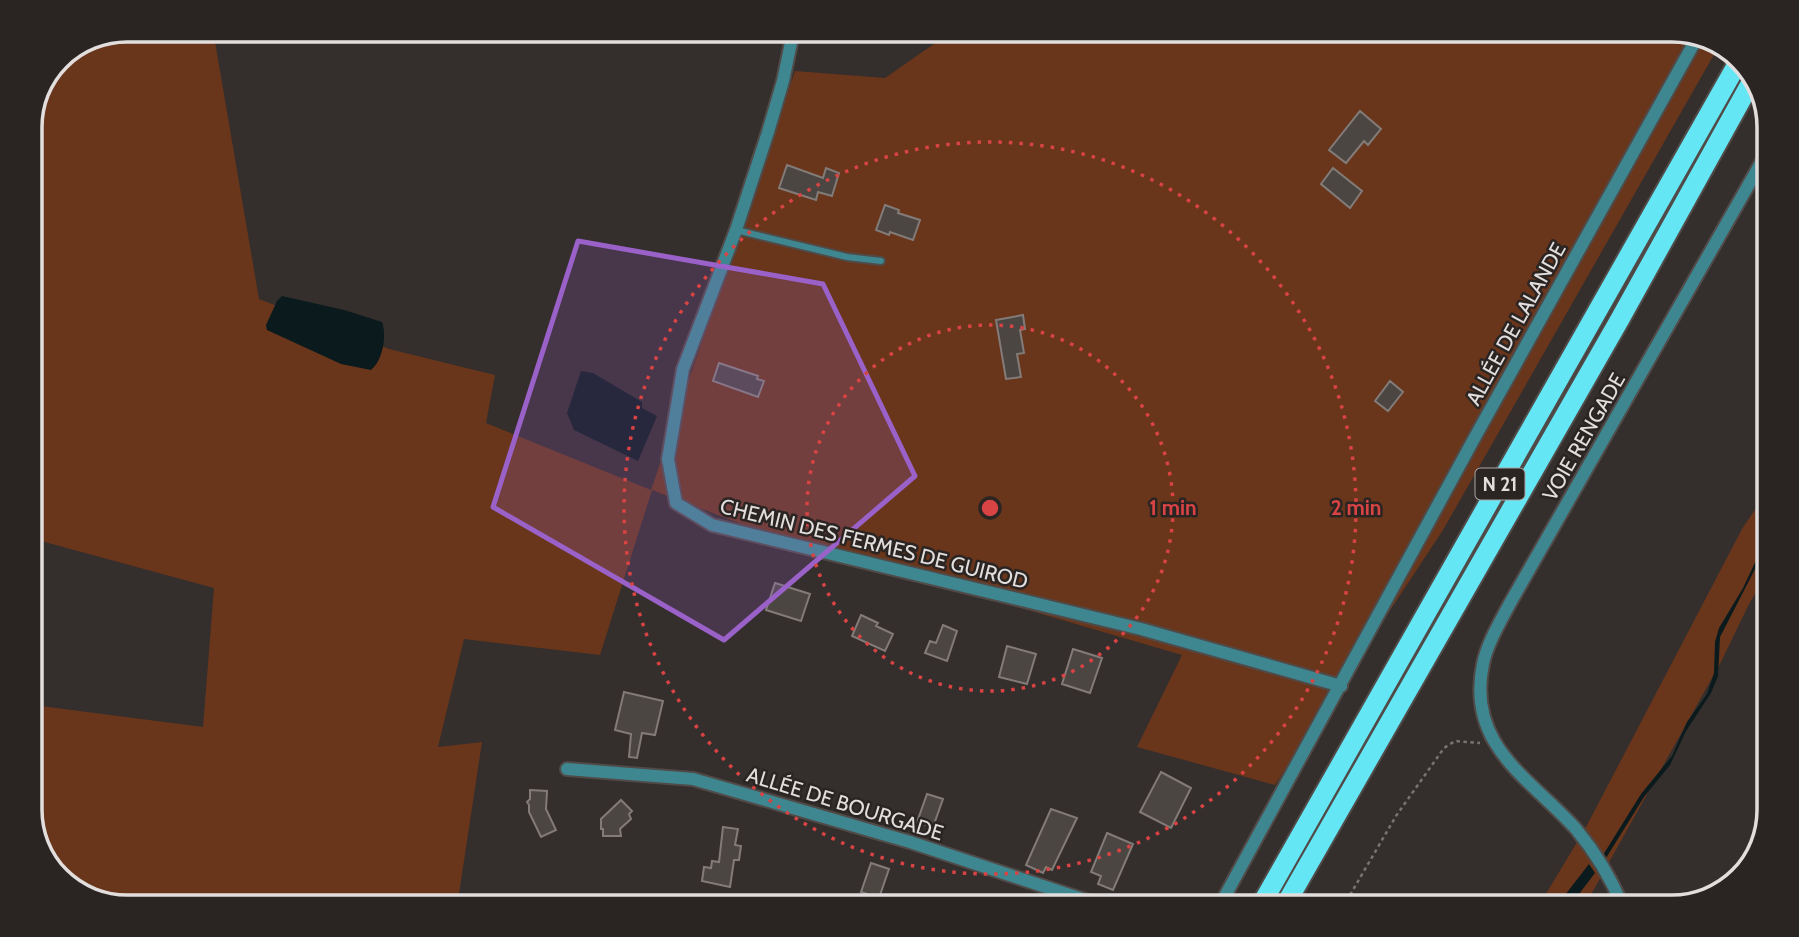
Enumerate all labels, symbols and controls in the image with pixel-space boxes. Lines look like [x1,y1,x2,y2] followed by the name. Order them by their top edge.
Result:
[1460,238,1571,409] street label: ALLÉE DE LALANDE
[1537,368,1630,505] street label: VOIE RENGADE
[1476,468,1524,499] road number: N 21
[718,493,1031,594] street label: CHEMIN DES FERMES DE GUIROD
[1149,495,1197,520] text: 1 min
[1331,495,1381,520] text: 2 min
[978,496,1002,520] centre of rings
[744,762,946,845] street label: ALLÉE DE BOURGADE

